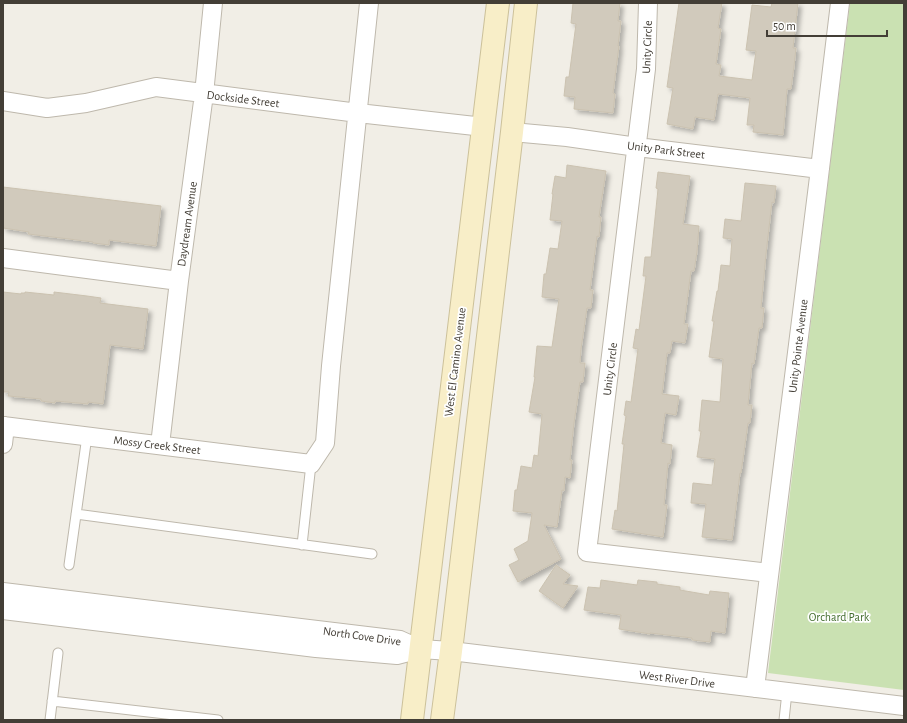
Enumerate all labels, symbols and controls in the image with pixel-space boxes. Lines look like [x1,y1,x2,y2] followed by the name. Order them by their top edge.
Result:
[767,12,887,38] scale bar
[640,20,655,74] street label: Unity Circle
[773,20,796,32] text: 50 m
[206,89,280,109] street label: Dockside Street
[626,139,706,162] street label: Unity Park Street
[175,181,200,267] street label: Daydream Avenue
[786,299,811,394] street label: Unity Pointe Avenue
[442,307,468,417] street label: West El Camino Avenue
[601,342,620,396] street label: Unity Circle
[113,434,201,457] street label: Mossy Creek Street
[809,611,870,623] park label: Orchard Park
[322,625,402,647] street label: North Cove Drive
[638,668,716,690] street label: West River Drive

